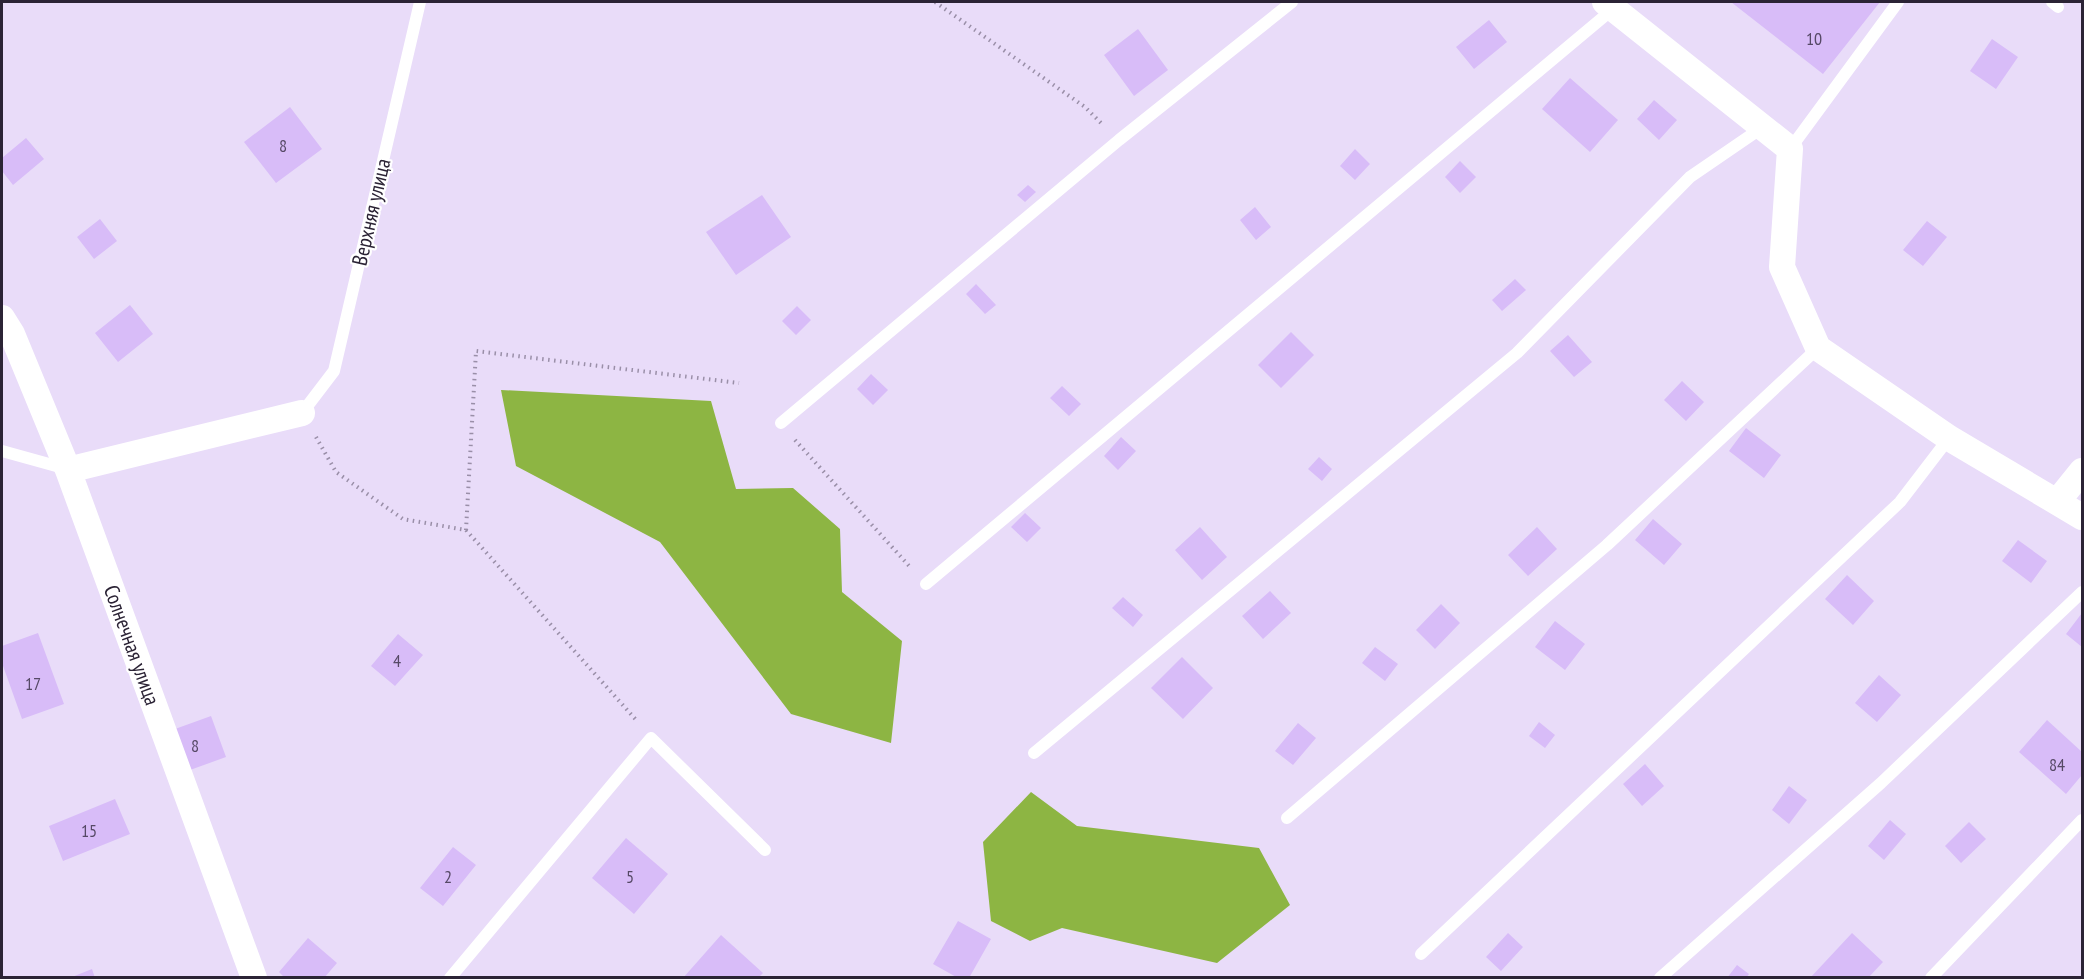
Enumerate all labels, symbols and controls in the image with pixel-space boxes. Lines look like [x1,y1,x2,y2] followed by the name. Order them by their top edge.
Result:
[1806,27,1822,50] house number: 10
[279,134,287,157] house number: 8
[346,156,396,268] street label: Верхняя улица
[98,581,166,709] street label: Солнечная улица
[393,649,401,672] house number: 4
[25,672,41,695] house number: 17
[191,734,199,757] house number: 8
[2049,753,2065,776] house number: 84
[81,819,97,842] house number: 15
[444,865,452,888] house number: 2
[626,865,634,888] house number: 5

